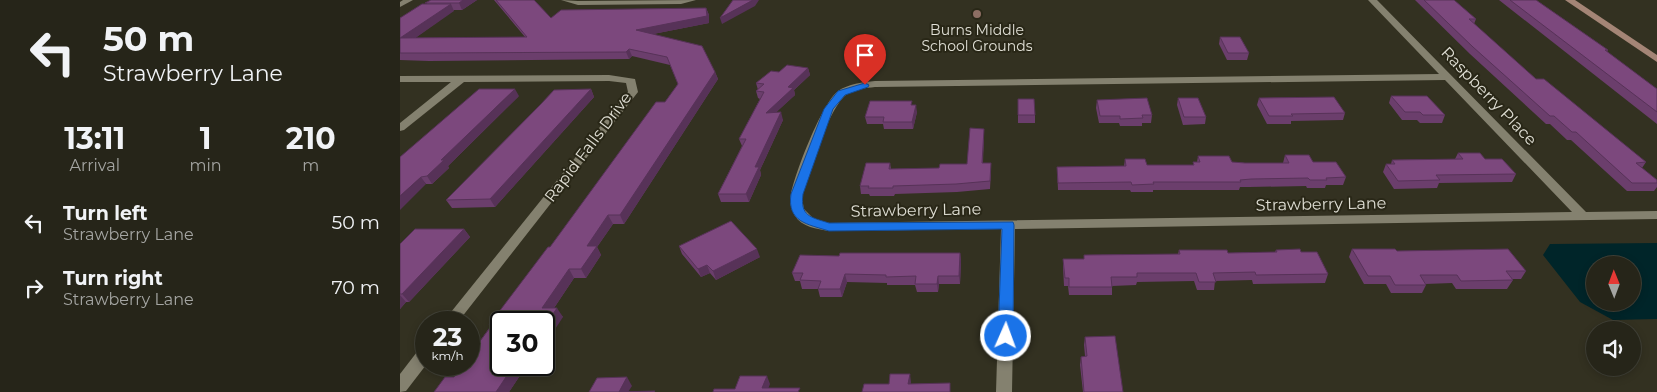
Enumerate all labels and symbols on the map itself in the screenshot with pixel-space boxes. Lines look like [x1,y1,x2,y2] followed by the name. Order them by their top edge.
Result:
[971,8,983,20] marker: Burns Middle School Grounds
[921,21,1033,55] place label: Burns Middle School Grounds
[844,34,886,85] pin
[1437,43,1541,149] street label: Raspberry Place
[540,88,636,206] street label: Rapid Falls Drive
[1255,193,1387,215] street label: Strawberry Lane
[850,199,982,221] street label: Strawberry Lane
[1586,256,1641,311] north arrow
[979,309,1031,361] position arrow
[490,311,555,376] speed limit sign: 30

